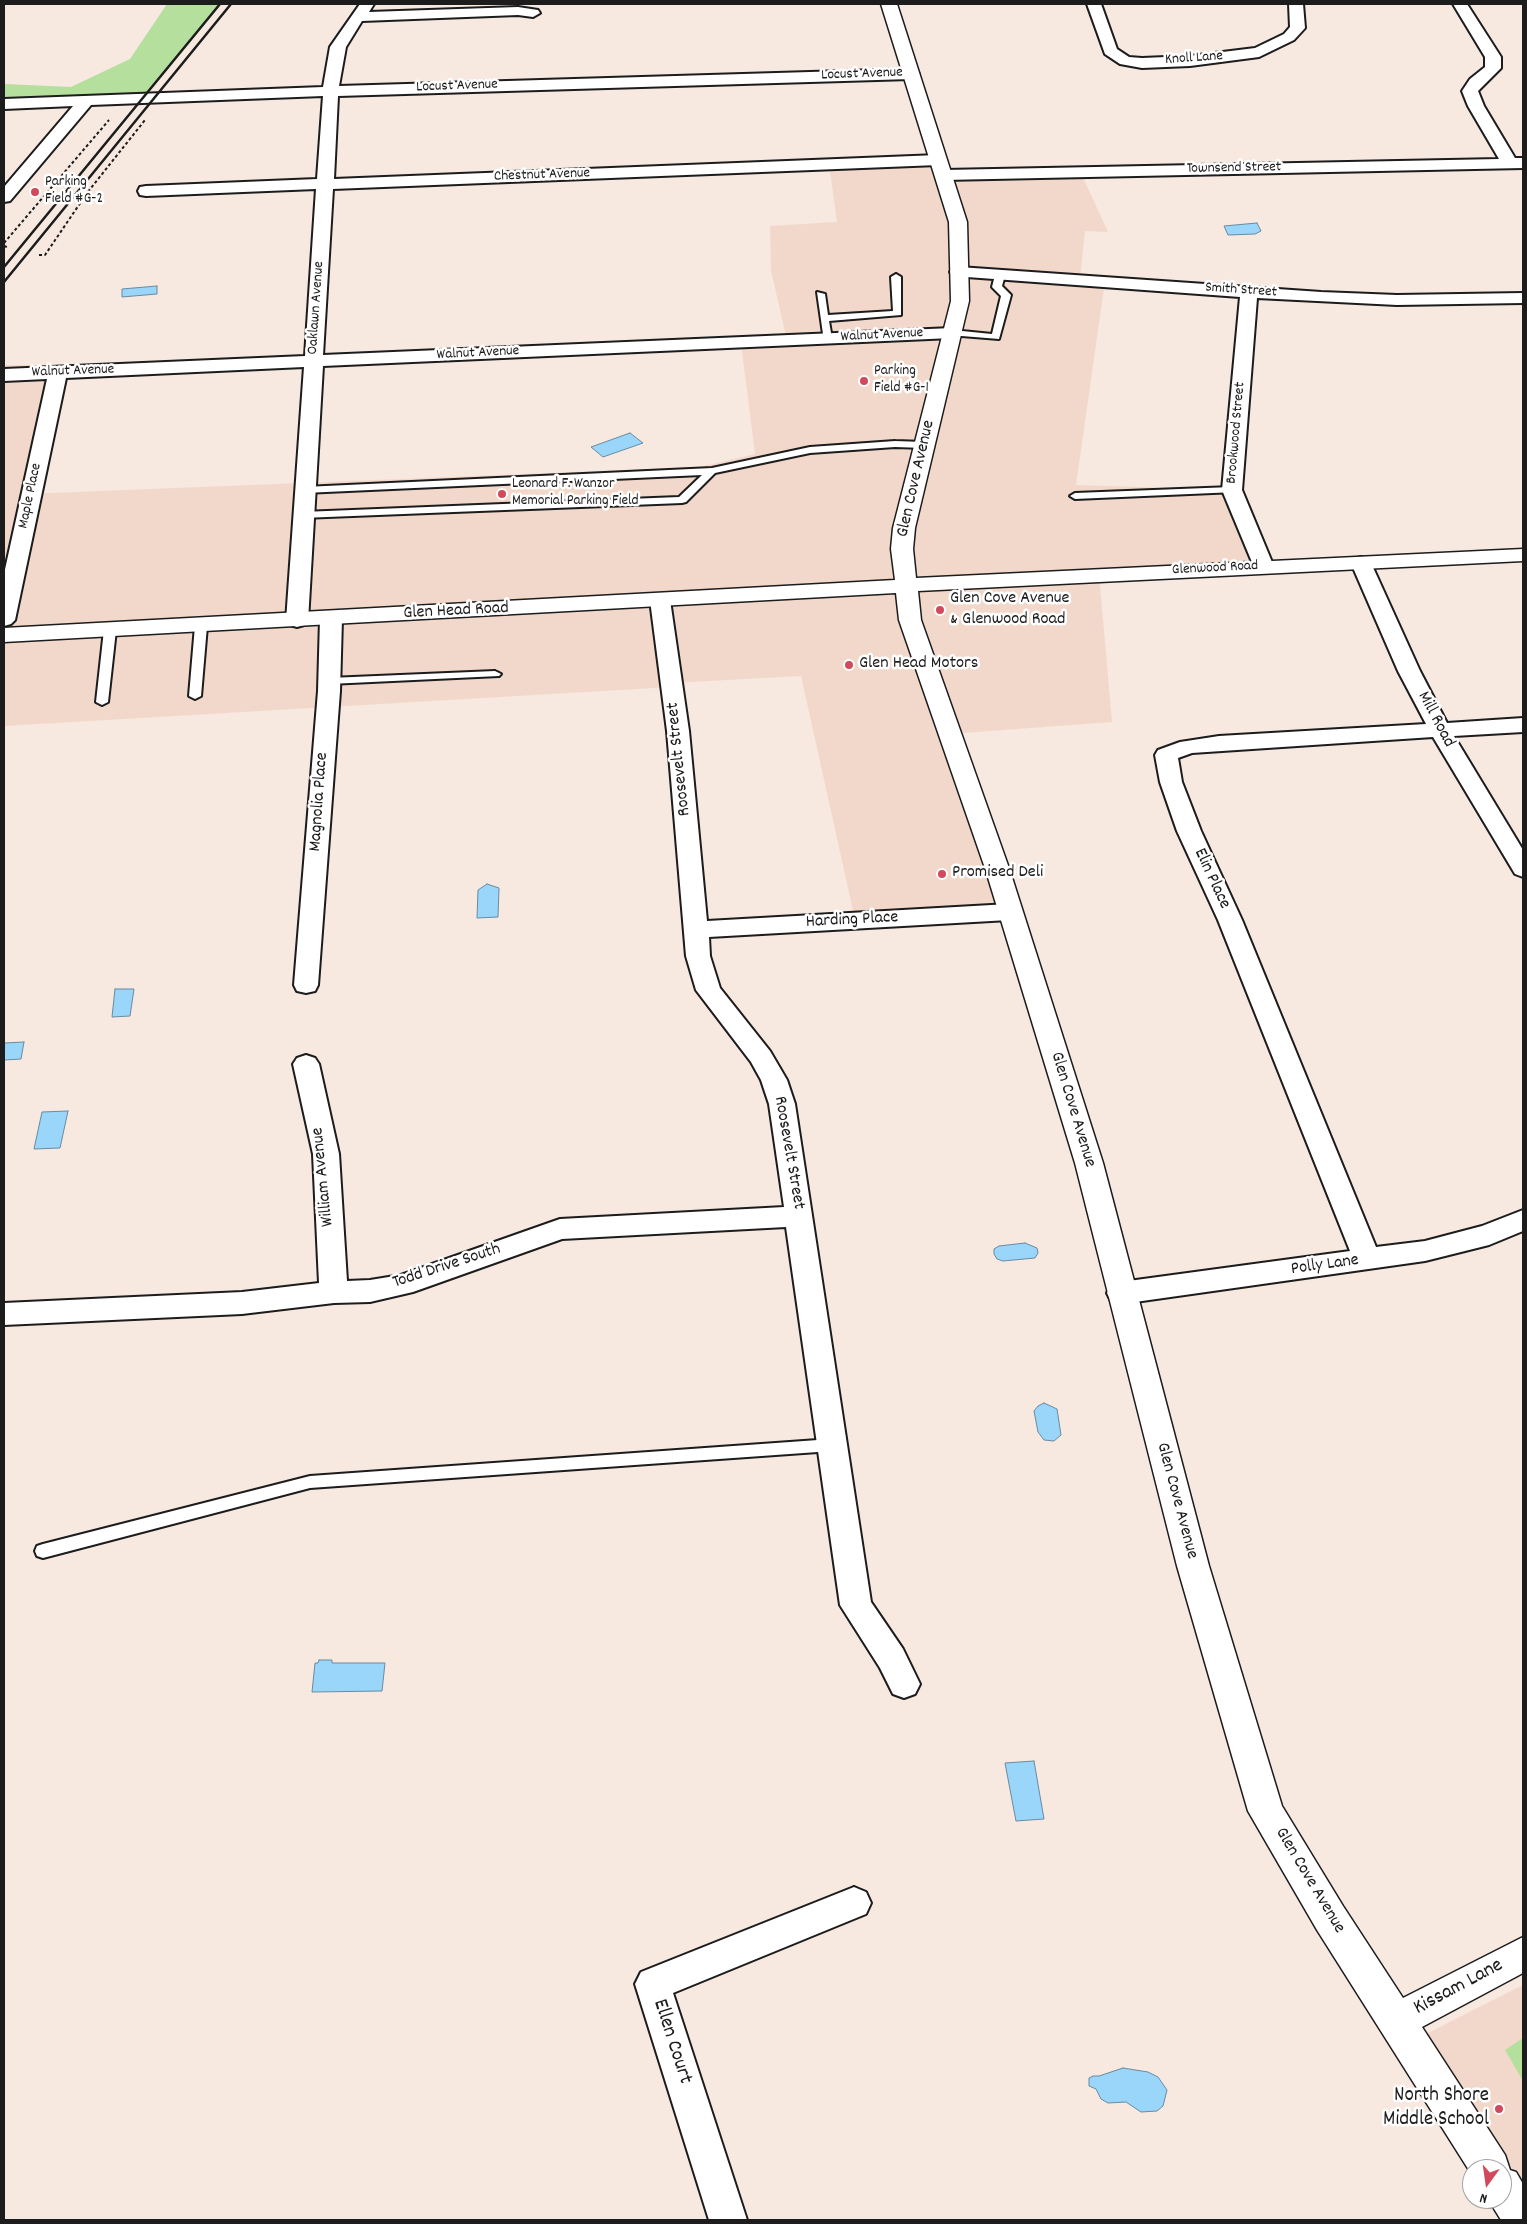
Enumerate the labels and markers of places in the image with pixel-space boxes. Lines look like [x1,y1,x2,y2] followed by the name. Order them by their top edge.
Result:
[45,174,103,209] place label: Parking Field #G-2
[29,186,41,198] marker: Parking Field #G-2
[874,363,929,398] place label: Parking Field #G-1
[858,375,870,387] marker: Parking Field #G-1
[512,476,639,511] place label: Leonard F. Wanzor Memorial Parking Field
[496,488,508,500] marker: Leonard F. Wanzor Memorial Parking Field
[950,589,1069,632] place label: Glen Cove Avenue & Glenwood Road
[934,604,946,616] marker: Glen Cove Avenue & Glenwood Road
[859,654,978,676] place label: Glen Head Motors
[843,659,855,671] marker: Glen Head Motors
[952,863,1043,885] place label: Promised Deli
[936,868,948,880] marker: Promised Deli
[1383,2084,1489,2134] place label: North Shore Middle School
[1493,2103,1505,2115] marker: North Shore Middle School

